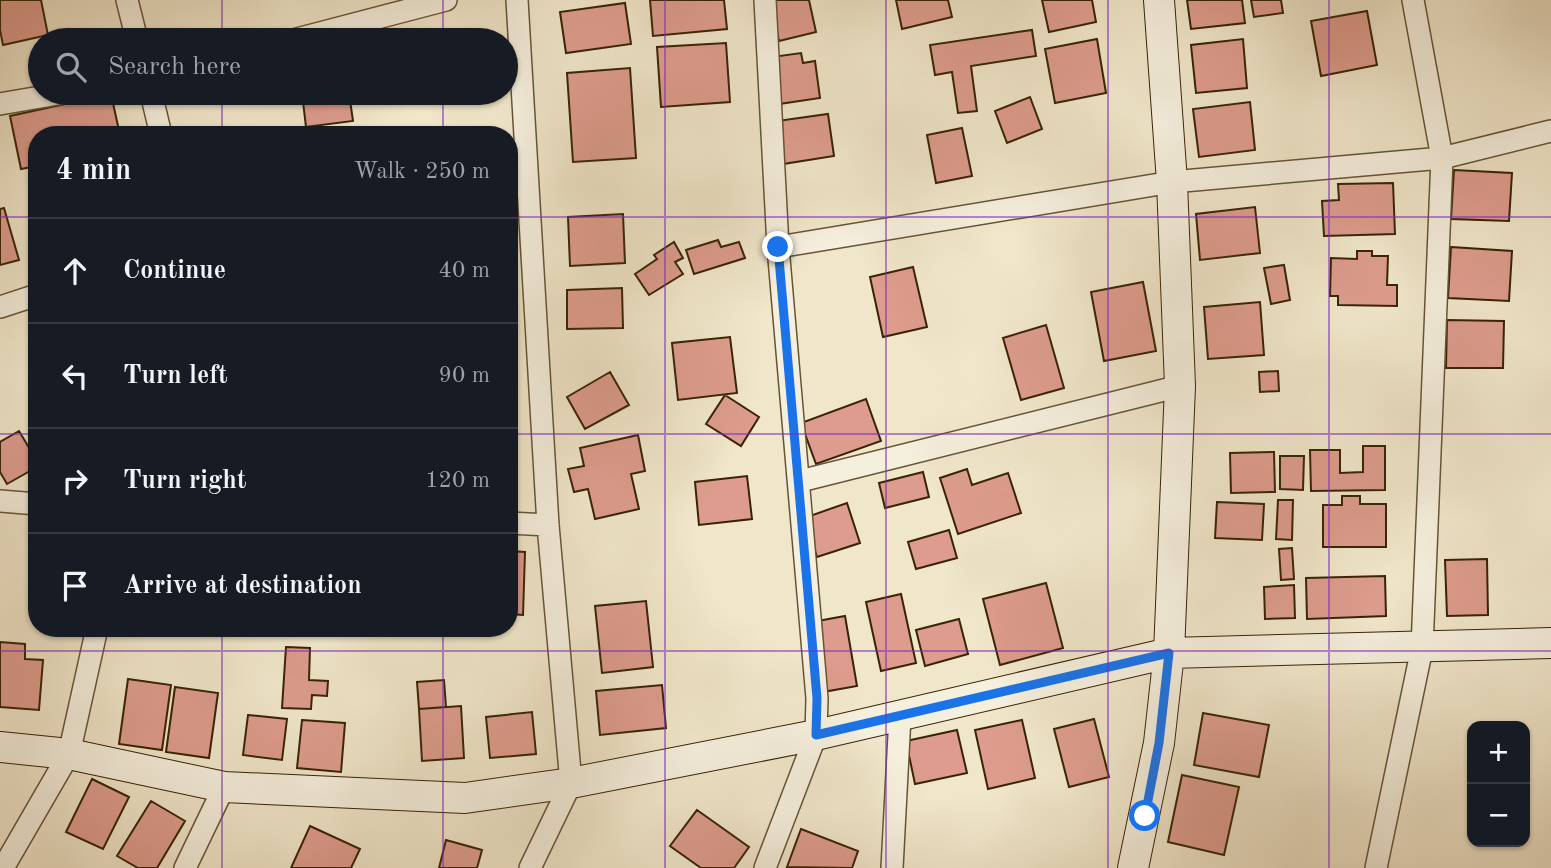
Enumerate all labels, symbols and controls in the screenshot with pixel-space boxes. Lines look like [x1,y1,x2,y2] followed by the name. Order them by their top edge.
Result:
[28,28,518,105] search box
[52,48,90,86] icon: search
[108,54,241,80] text: Search here
[56,156,131,186] text: 4 min
[354,160,490,183] text: Walk · 250 m
[762,231,793,262] route end
[56,252,94,290] icon: ahead
[123,258,226,284] text: Continue
[439,259,490,282] text: 40 m
[56,357,94,395] icon: left
[123,363,228,389] text: Turn left
[439,364,490,387] text: 90 m
[56,462,94,500] icon: right
[123,468,246,494] text: Turn right
[425,469,490,492] text: 120 m
[56,567,94,605] icon: arrive
[123,573,362,599] text: Arrive at destination
[1467,721,1530,847] map controls
[1467,721,1530,784] button: +
[1467,784,1530,847] button: −
[1129,800,1160,831] route start

